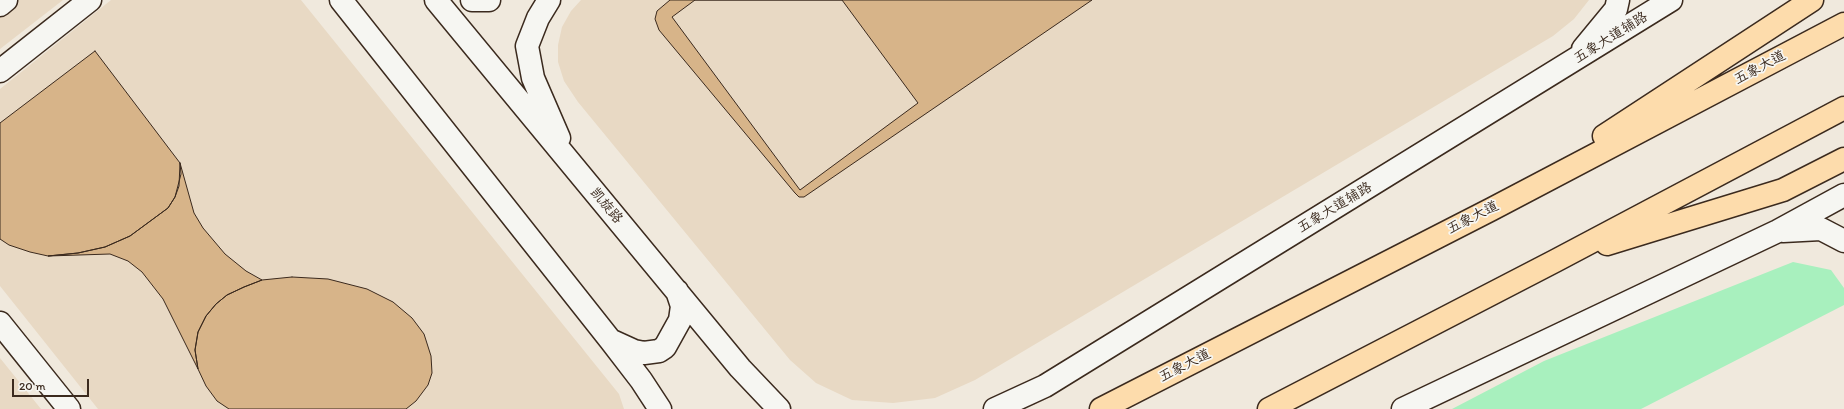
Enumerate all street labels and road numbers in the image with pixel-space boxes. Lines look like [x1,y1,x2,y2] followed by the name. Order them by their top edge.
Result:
[1571,9,1651,67] street label: 五象大道辅路
[1731,47,1789,89] street label: 五象大道
[1295,179,1375,237] street label: 五象大道辅路
[586,185,626,227] street label: 凯旋路
[1444,198,1502,238] street label: 五象大道
[1156,346,1214,386] street label: 五象大道

